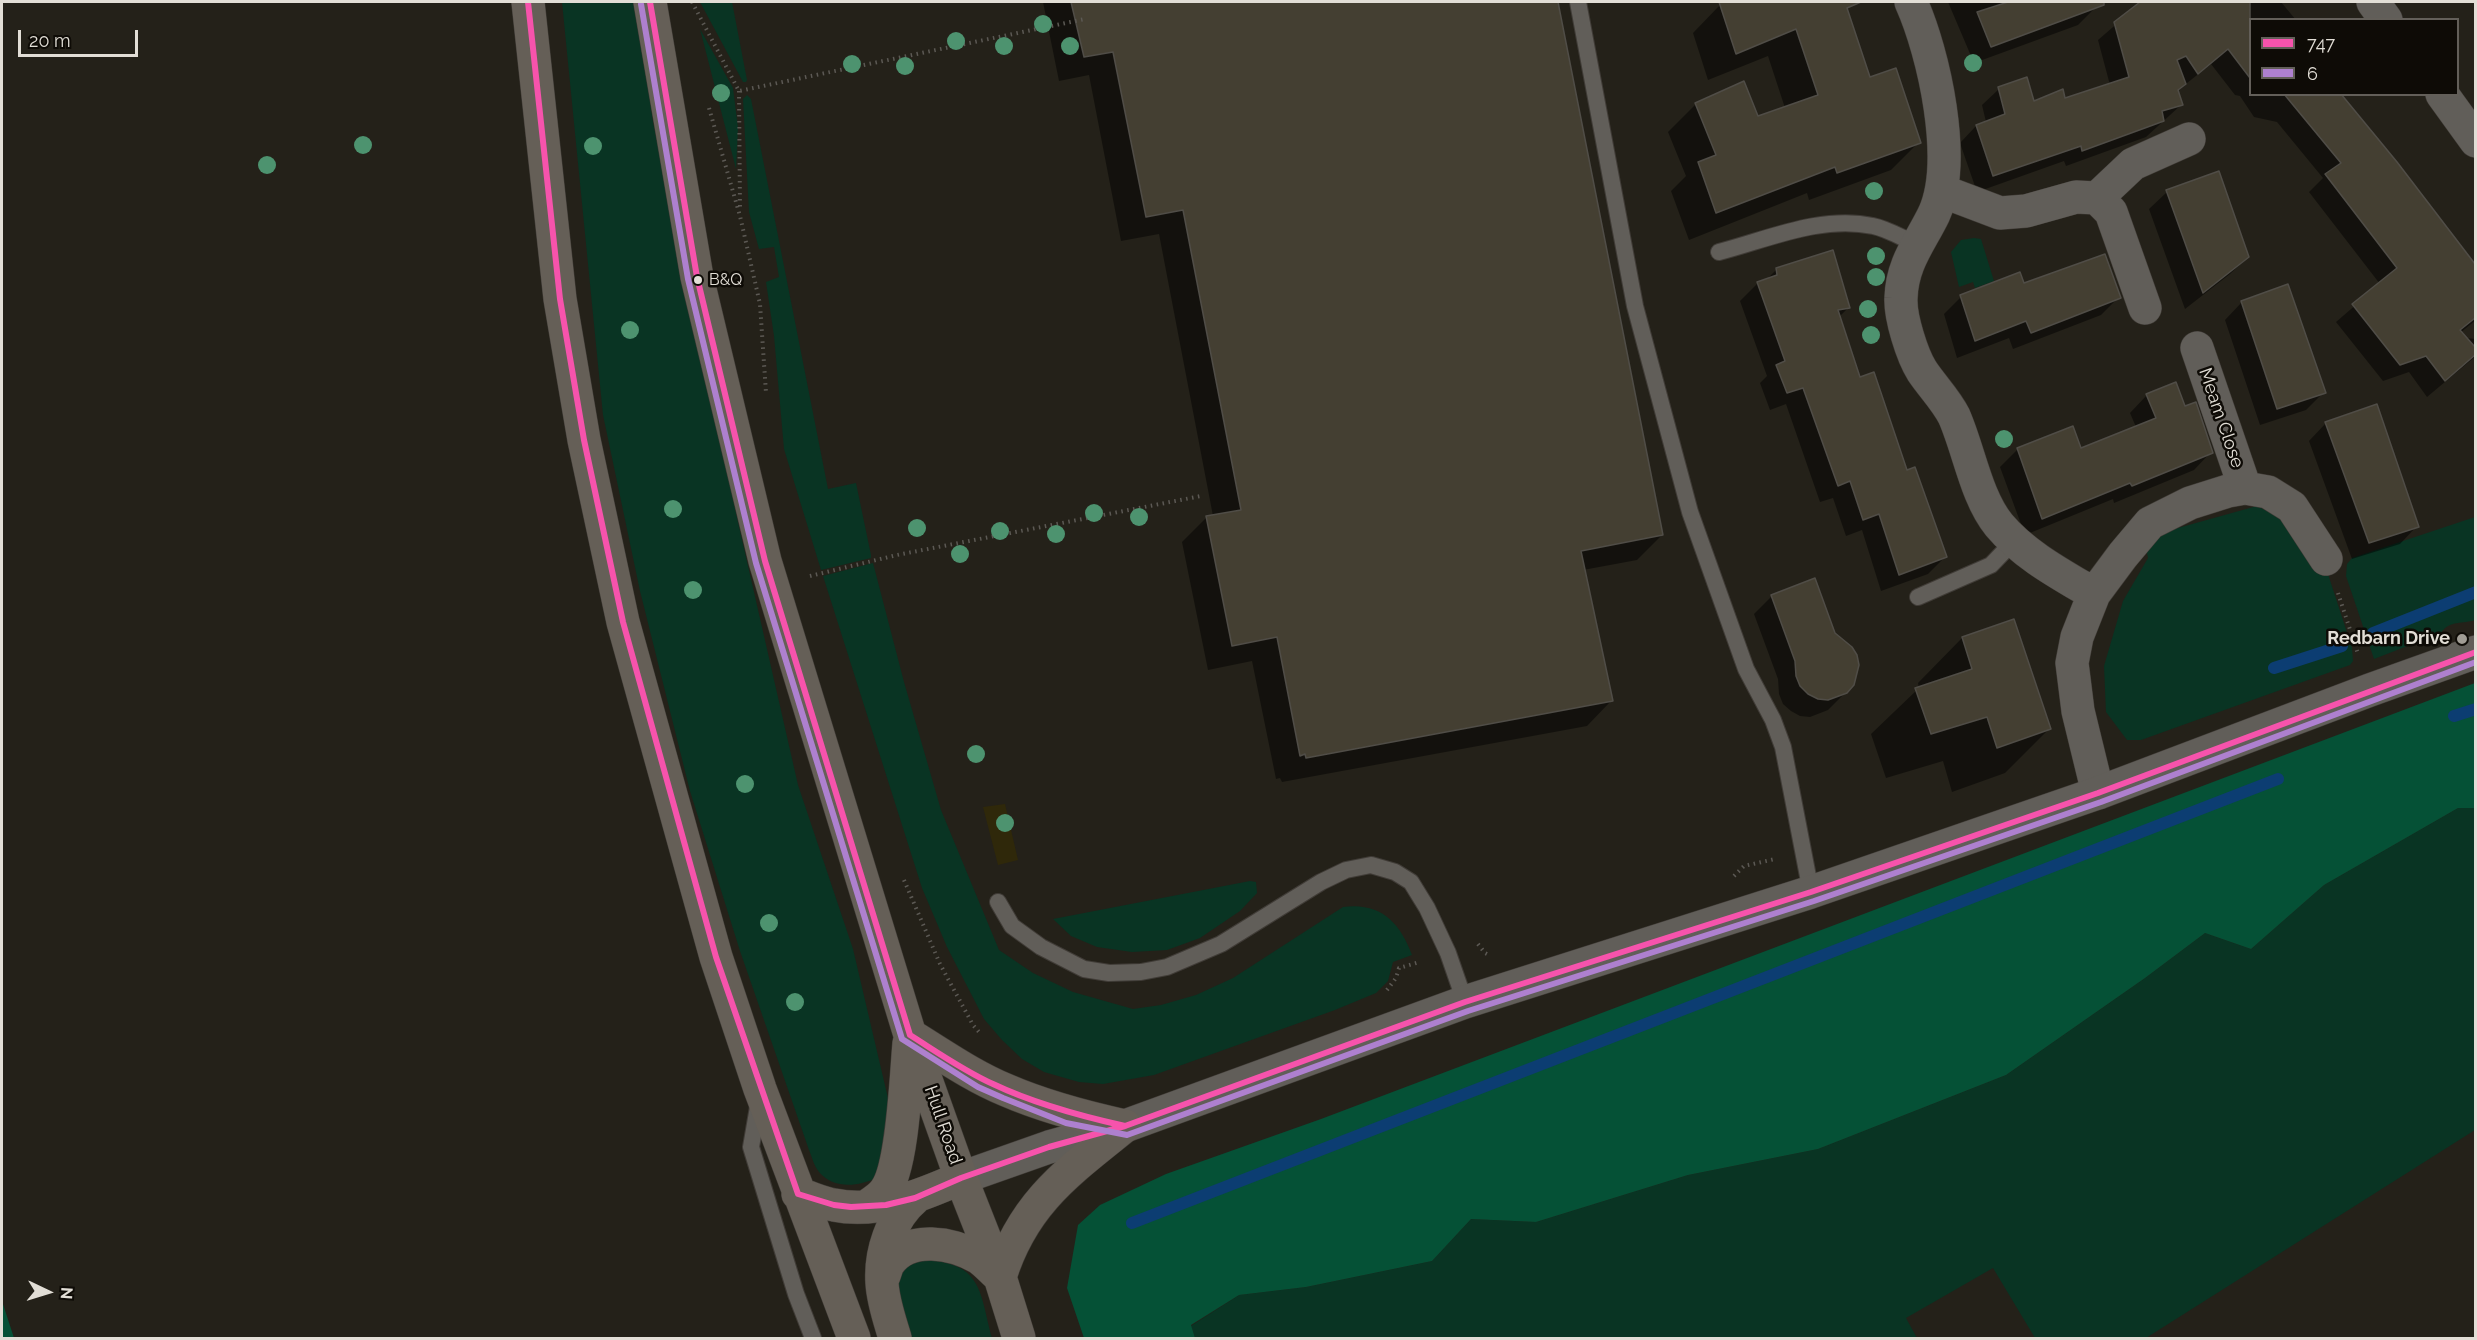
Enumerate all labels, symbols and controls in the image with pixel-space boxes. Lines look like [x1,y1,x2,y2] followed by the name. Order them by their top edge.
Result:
[21,18,141,56] scale bar
[2249,18,2459,96] legend
[29,30,71,51] text: 20 m
[2307,33,2335,54] text: 747
[2307,63,2318,84] text: 6
[709,270,742,290] place label: B&Q
[692,274,704,286] marker: B&Q
[2194,365,2248,471] street label: Meam Close
[2327,628,2450,650] place label: Redbarn Drive
[2455,632,2469,646] marker: Redbarn Drive
[920,1083,966,1167] street label: Hull Road
[18,1262,78,1322] north arrow
[57,1287,76,1300] text: N

